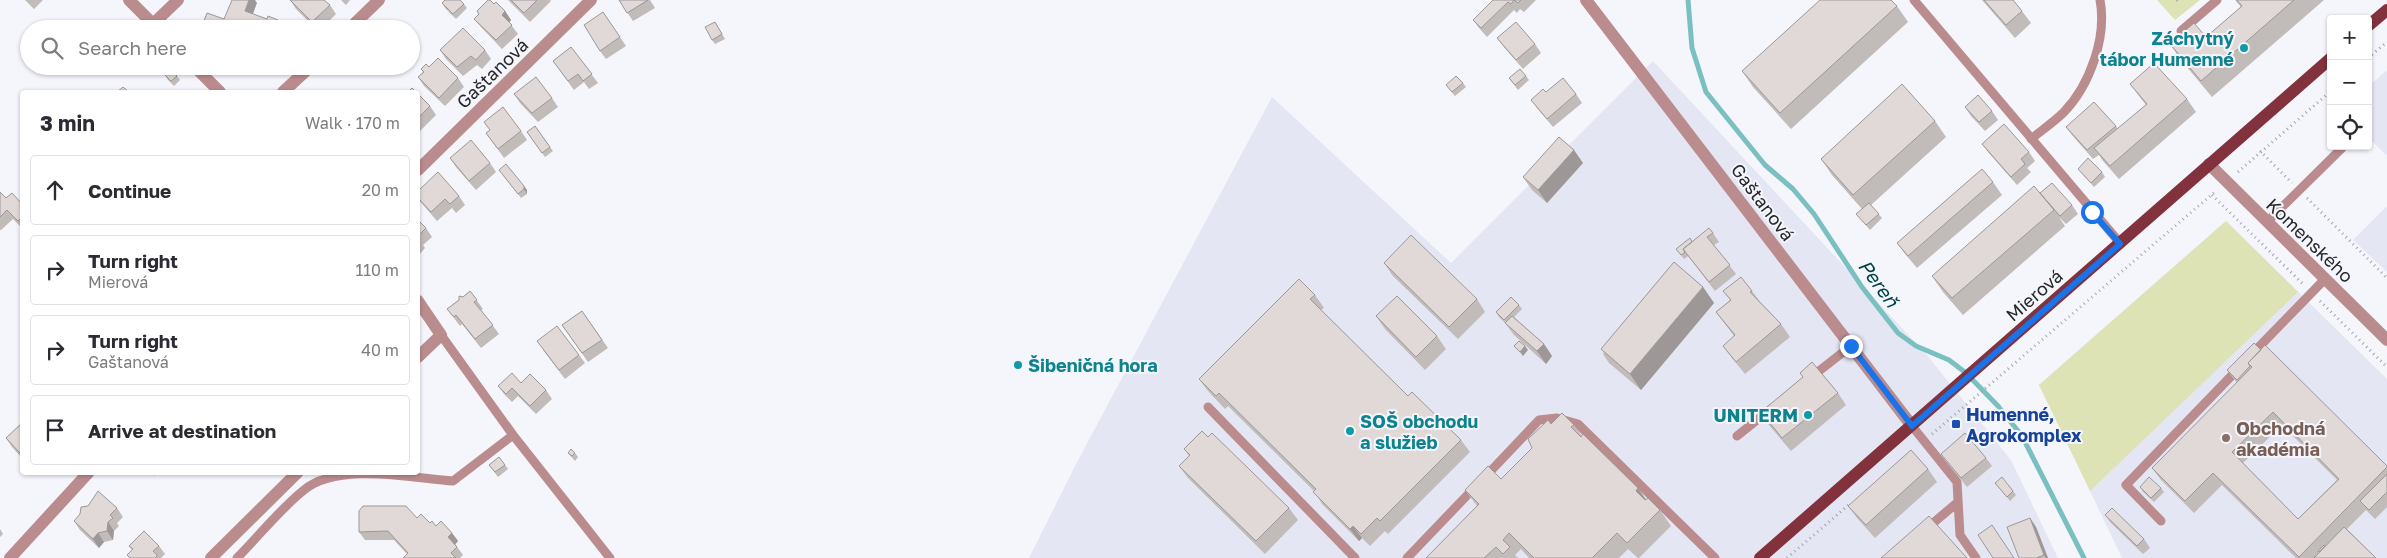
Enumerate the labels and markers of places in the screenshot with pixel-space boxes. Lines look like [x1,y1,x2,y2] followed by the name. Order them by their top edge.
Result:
[2100,27,2234,70] place label: Záchytný tábor Humenné
[2238,42,2250,54] marker: Záchytný tábor Humenné
[1028,354,1158,376] place label: Šibeničná hora
[1012,359,1024,371] marker: Šibeničná hora
[1966,403,2082,446] place label: Humenné, Agrokomplex
[1714,404,1798,426] place label: UNITERM
[1802,409,1814,421] marker: UNITERM
[1360,410,1478,453] place label: SOŠ obchodu a služieb
[2236,417,2325,460] place label: Obchodná akadémia
[1950,418,1962,430] marker: Humenné, Agrokomplex
[1344,425,1356,437] marker: SOŠ obchodu a služieb
[2220,432,2232,444] marker: Obchodná akadémia

